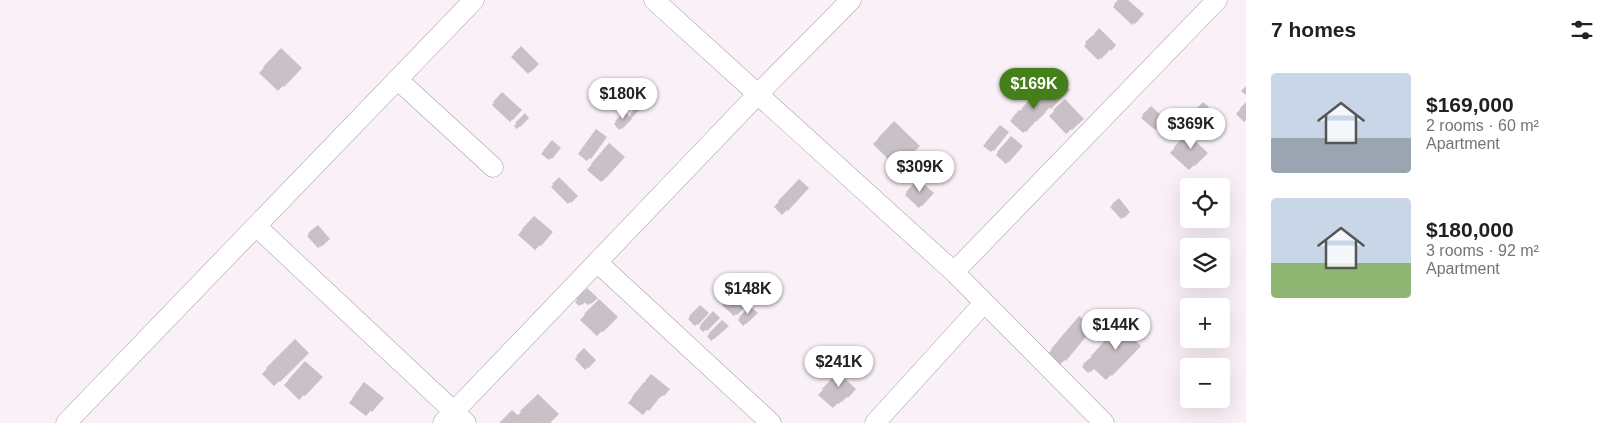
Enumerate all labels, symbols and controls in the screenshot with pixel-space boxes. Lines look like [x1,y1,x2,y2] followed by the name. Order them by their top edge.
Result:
[1568,16,1596,44] icon: filters
[1271,18,1356,41] text: 7 homes
[999,68,1069,110] pin: $169K
[1010,75,1058,92] text: $169K
[588,78,658,120] pin: $180K
[599,85,647,102] text: $180K
[1311,93,1371,153] icon: home
[1426,93,1514,116] text: $169,000
[1156,108,1226,150] pin: $369K
[1167,115,1215,132] text: $369K
[1426,117,1539,134] text: 2 rooms · 60 m²
[1426,135,1500,152] text: Apartment
[885,150,955,193] pin: $309K
[896,158,944,175] text: $309K
[1180,178,1230,408] map controls
[1180,178,1230,228] button: locate
[1311,218,1371,278] icon: home
[1426,218,1514,241] text: $180,000
[1180,238,1230,288] button: layers
[1426,242,1539,259] text: 3 rooms · 92 m²
[1426,260,1500,277] text: Apartment
[713,272,783,315] pin: $148K
[724,280,772,297] text: $148K
[1180,298,1230,348] button: +
[1081,308,1151,351] pin: $144K
[1092,316,1140,333] text: $144K
[804,346,874,388] pin: $241K
[815,353,863,370] text: $241K
[1180,358,1230,408] button: −

